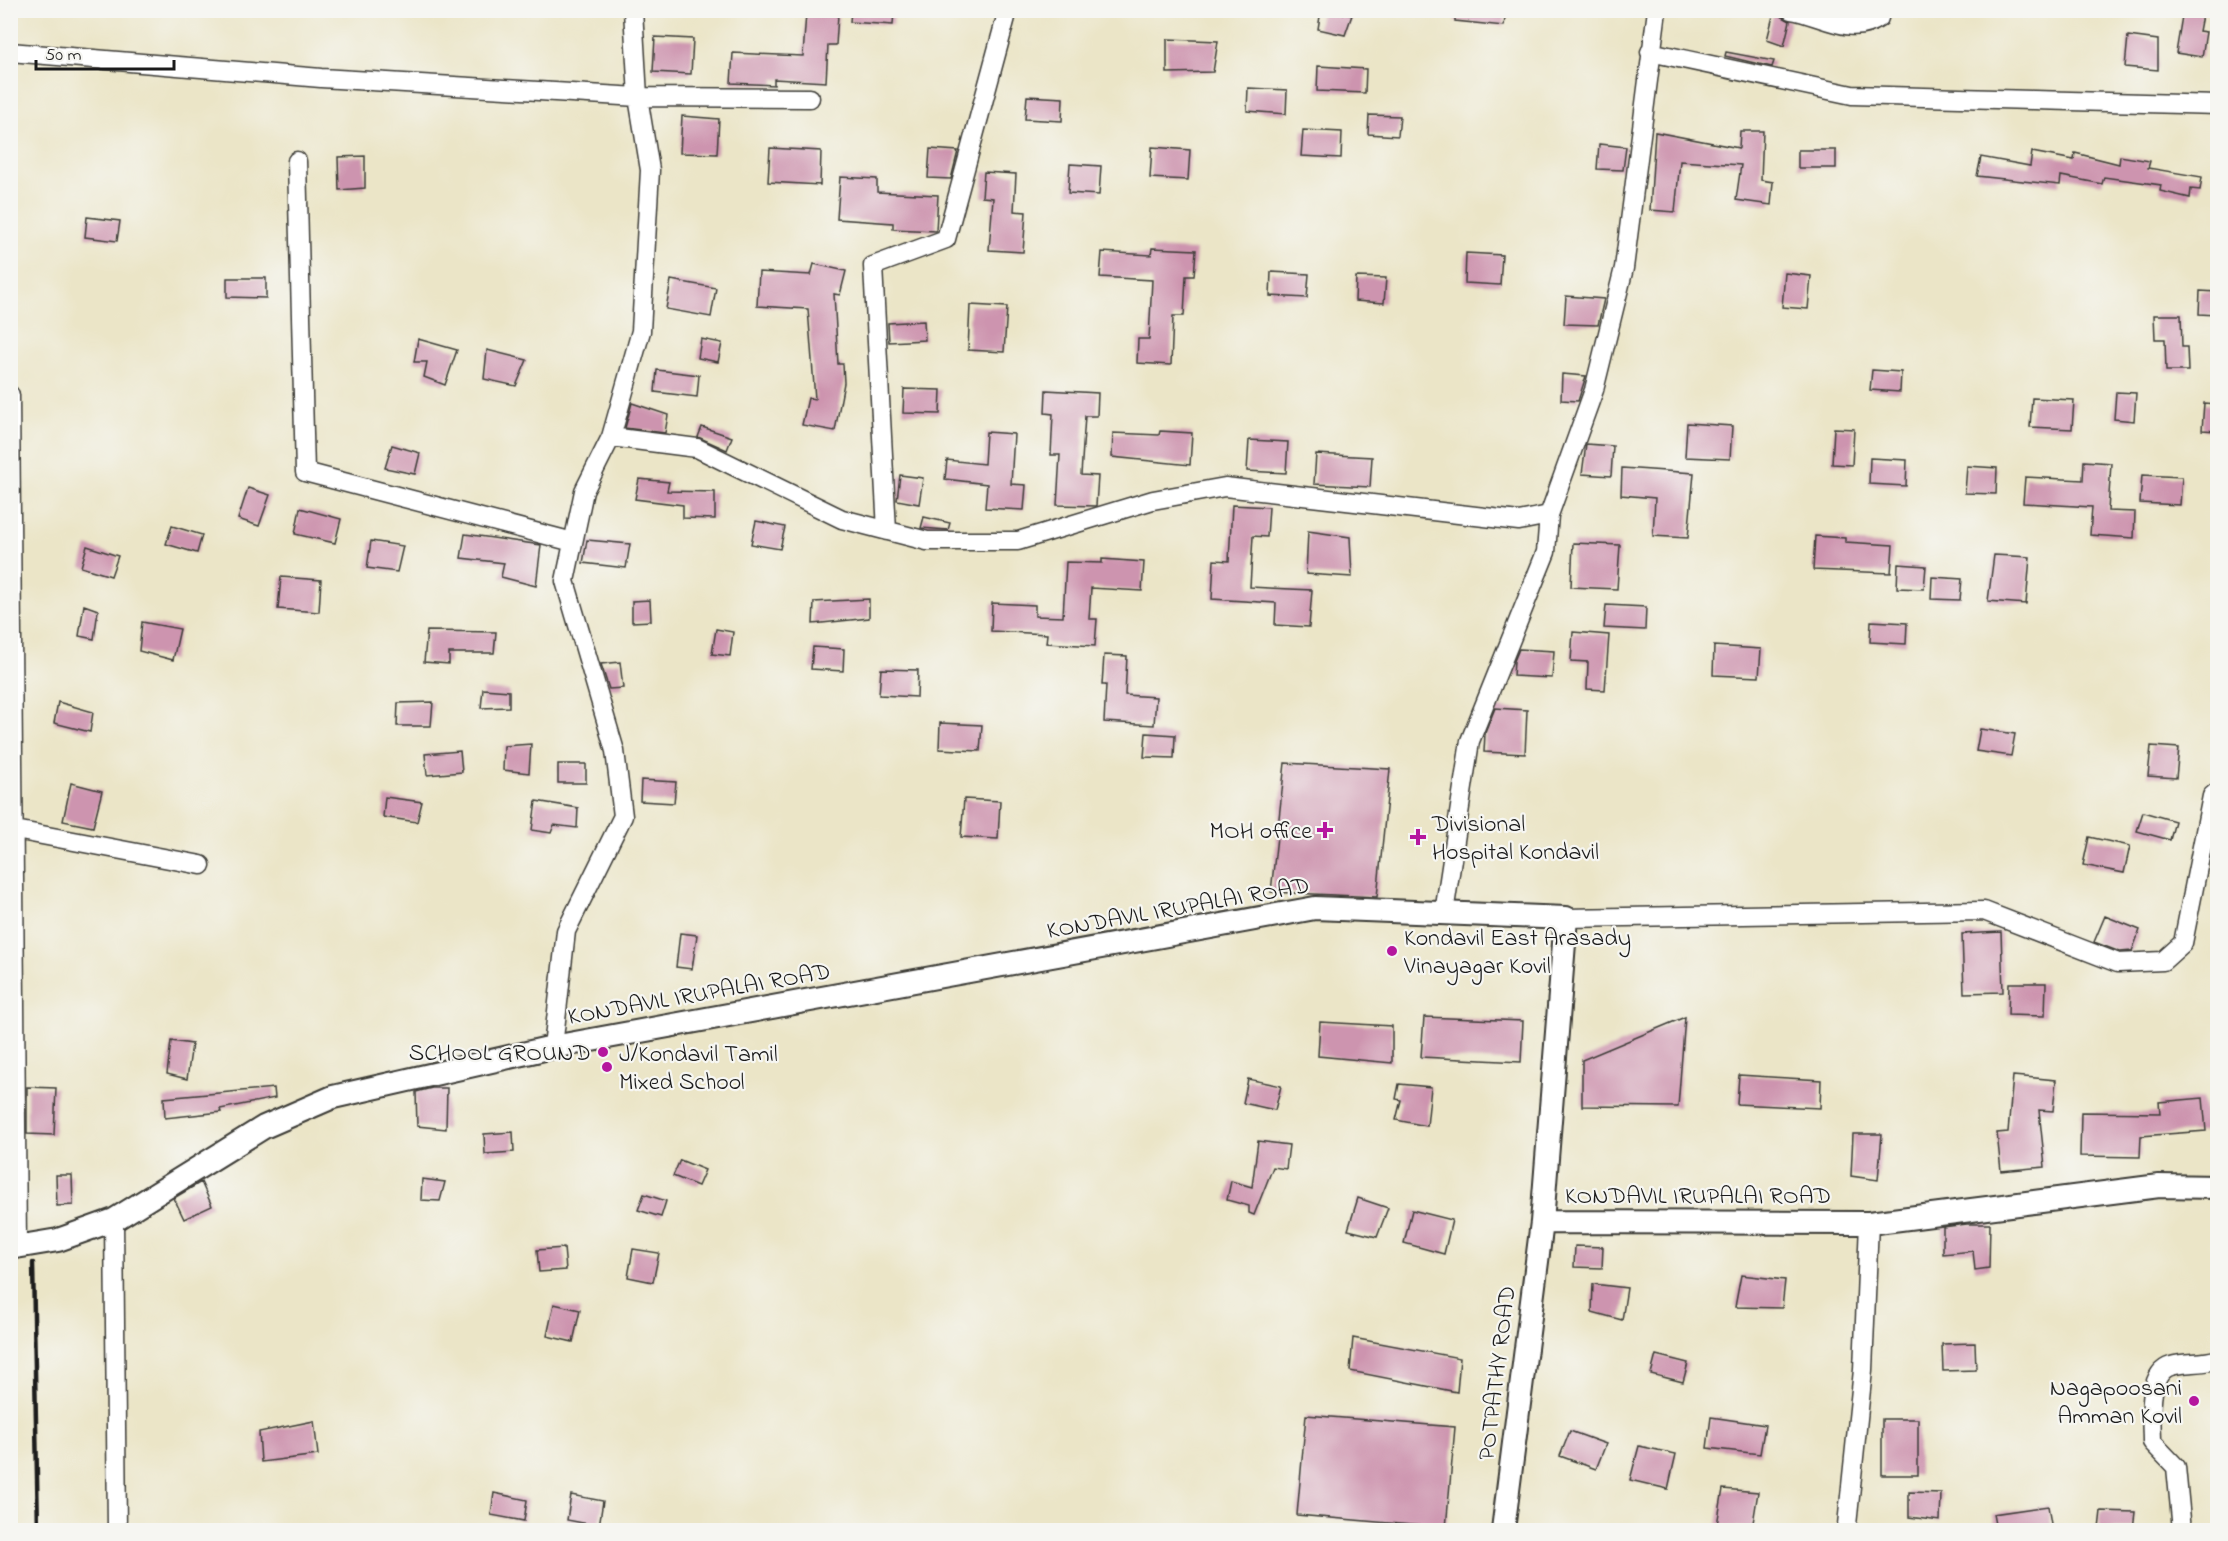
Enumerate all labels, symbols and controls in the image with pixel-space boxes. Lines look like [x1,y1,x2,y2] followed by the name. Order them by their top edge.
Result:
[36,33,174,71] scale bar
[45,43,82,69] text: 50 m
[1431,808,1599,871] place label: Divisional Hospital Kondavil
[1209,815,1312,850] place label: MOH office
[1316,821,1334,839] marker: MOH office
[1409,828,1427,846] marker: Divisional Hospital Kondavil
[1044,869,1313,950] street label: KONDAVIL IRUPALAI ROAD
[1403,922,1631,986] place label: Kondavil East Arasady Vinayagar Kovil
[1385,944,1399,958] marker: Kondavil East Arasady Vinayagar Kovil
[565,955,834,1036] street label: KONDAVIL IRUPALAI ROAD
[409,1037,591,1072] place label: SCHOOL GROUND
[619,1038,778,1101] place label: J/Kondavil Tamil Mixed School
[596,1045,610,1059] marker: SCHOOL GROUND
[600,1060,614,1074] marker: J/Kondavil Tamil Mixed School
[1565,1180,1831,1215] street label: KONDAVIL IRUPALAI ROAD
[1470,1284,1527,1463] street label: POTPATHY ROAD
[2050,1372,2182,1435] place label: Nagapoosani Amman Kovil
[2187,1394,2201,1408] marker: Nagapoosani Amman Kovil

